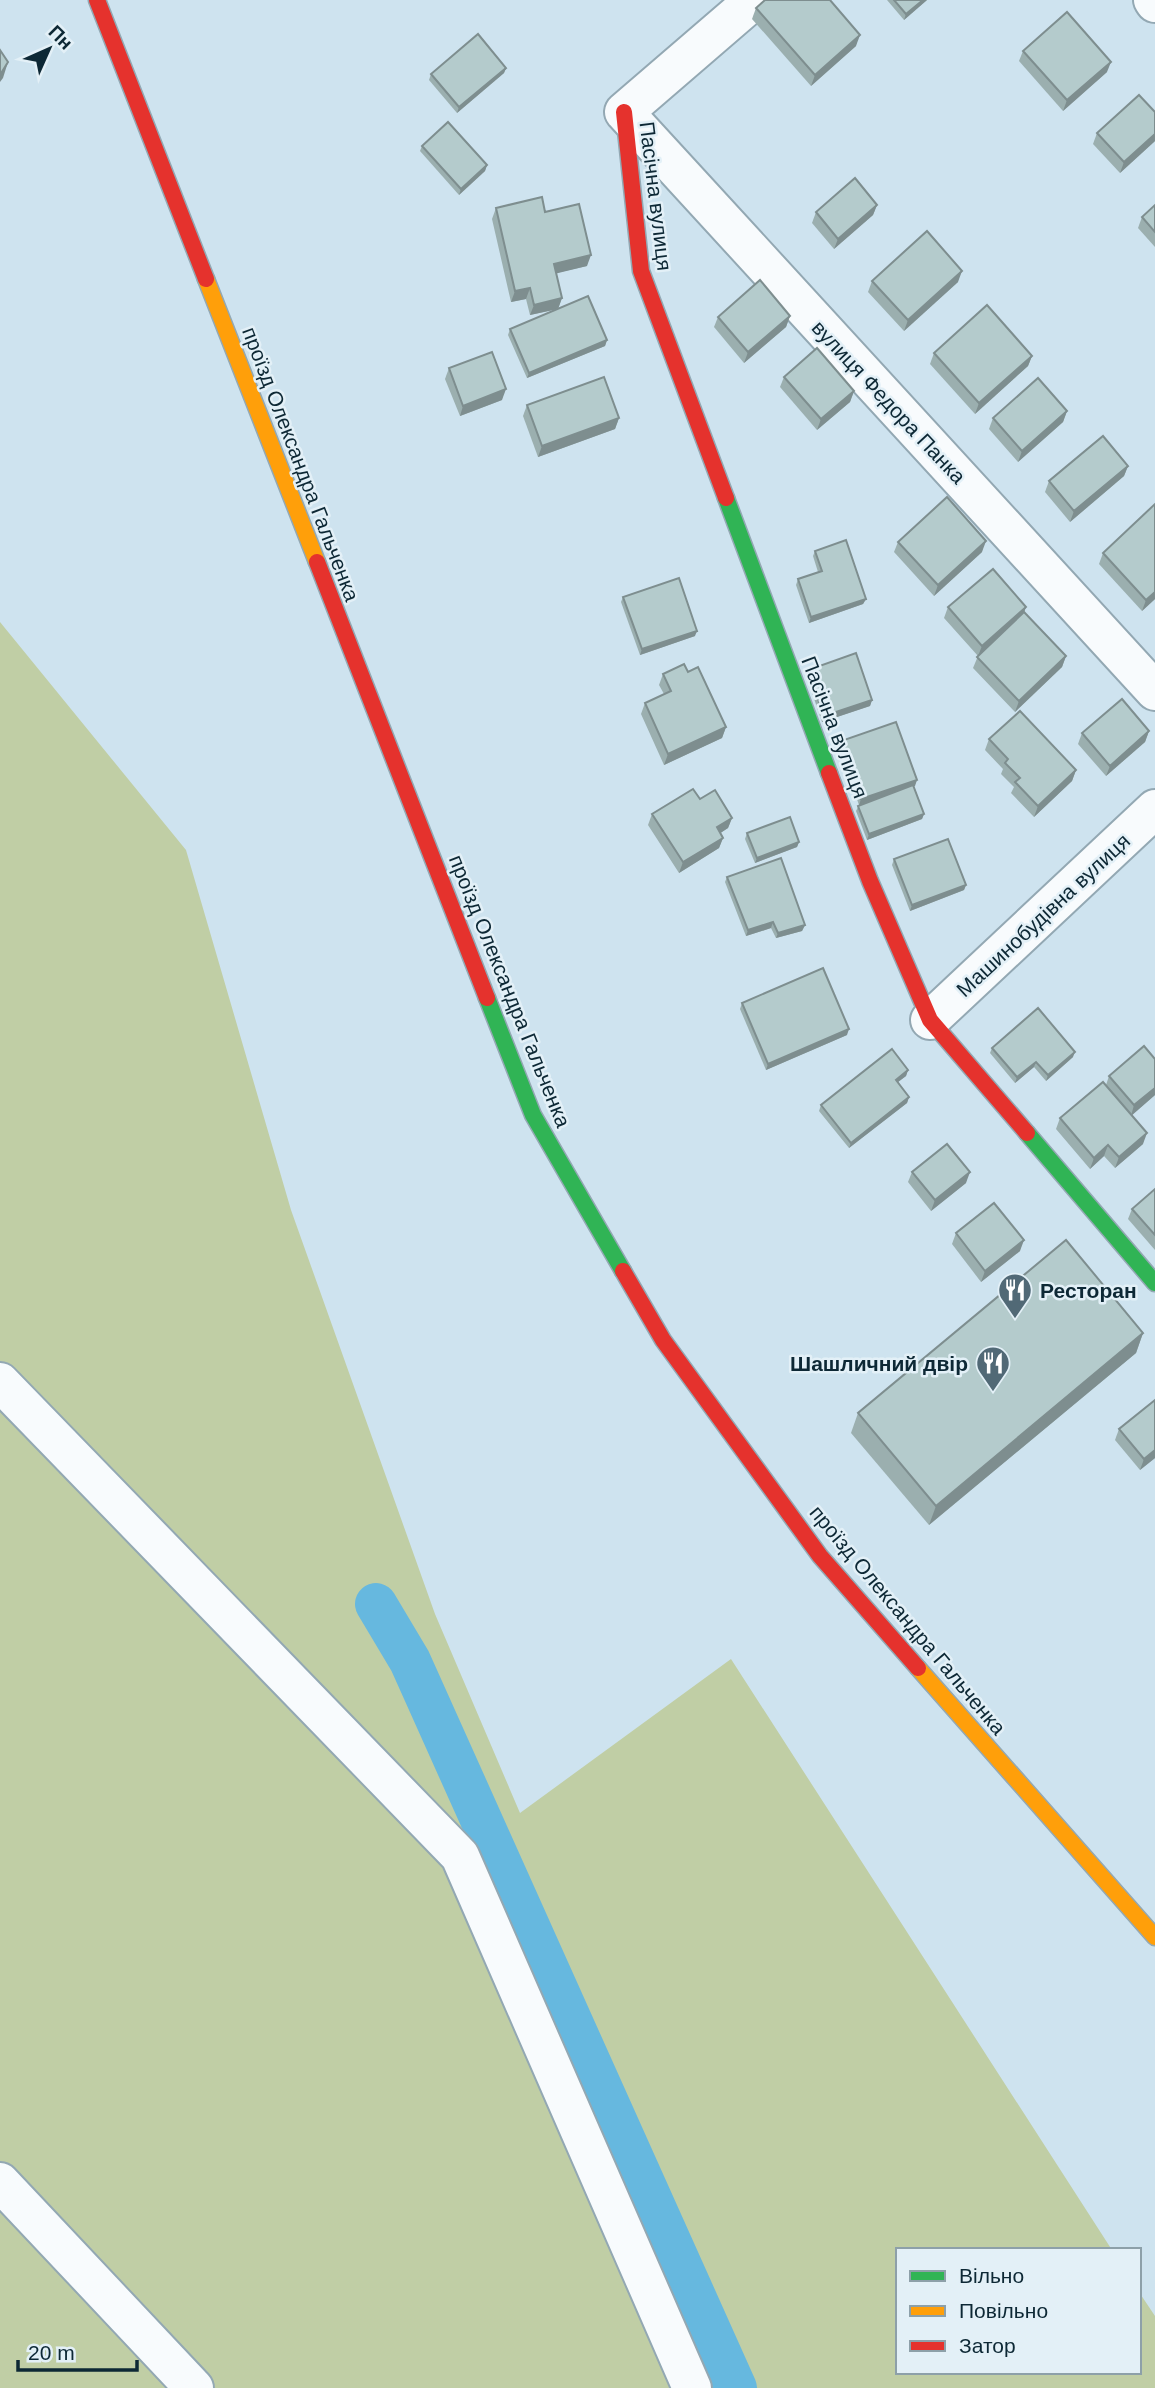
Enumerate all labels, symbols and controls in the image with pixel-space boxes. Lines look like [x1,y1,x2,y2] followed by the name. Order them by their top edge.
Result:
[14,14,84,84] north arrow
[44,21,77,54] text: Пн
[635,120,677,272] street label: Пасічна вулиця
[808,316,971,488] street label: вулиця Федора Панка
[238,324,364,605] street label: проїзд Олександра Гальченка
[797,653,873,801] street label: Пасічна вулиця
[952,829,1134,1001] street label: Машинобудівна вулиця
[445,851,575,1131] street label: проїзд Олександра Гальченка
[996,1271,1034,1320] restaurant icon: Ресторан
[1040,1279,1137,1302] place label: Ресторан
[974,1344,1012,1393] restaurant icon: Шашличний двір
[790,1352,968,1375] place label: Шашличний двір
[805,1501,1011,1739] street label: проїзд Олександра Гальченка
[896,2248,1141,2374] legend
[959,2264,1024,2287] text: Вільно
[959,2299,1048,2322] text: Повільно
[18,2328,136,2372] scale bar
[959,2334,1016,2357] text: Затор
[28,2341,75,2364] text: 20 m

